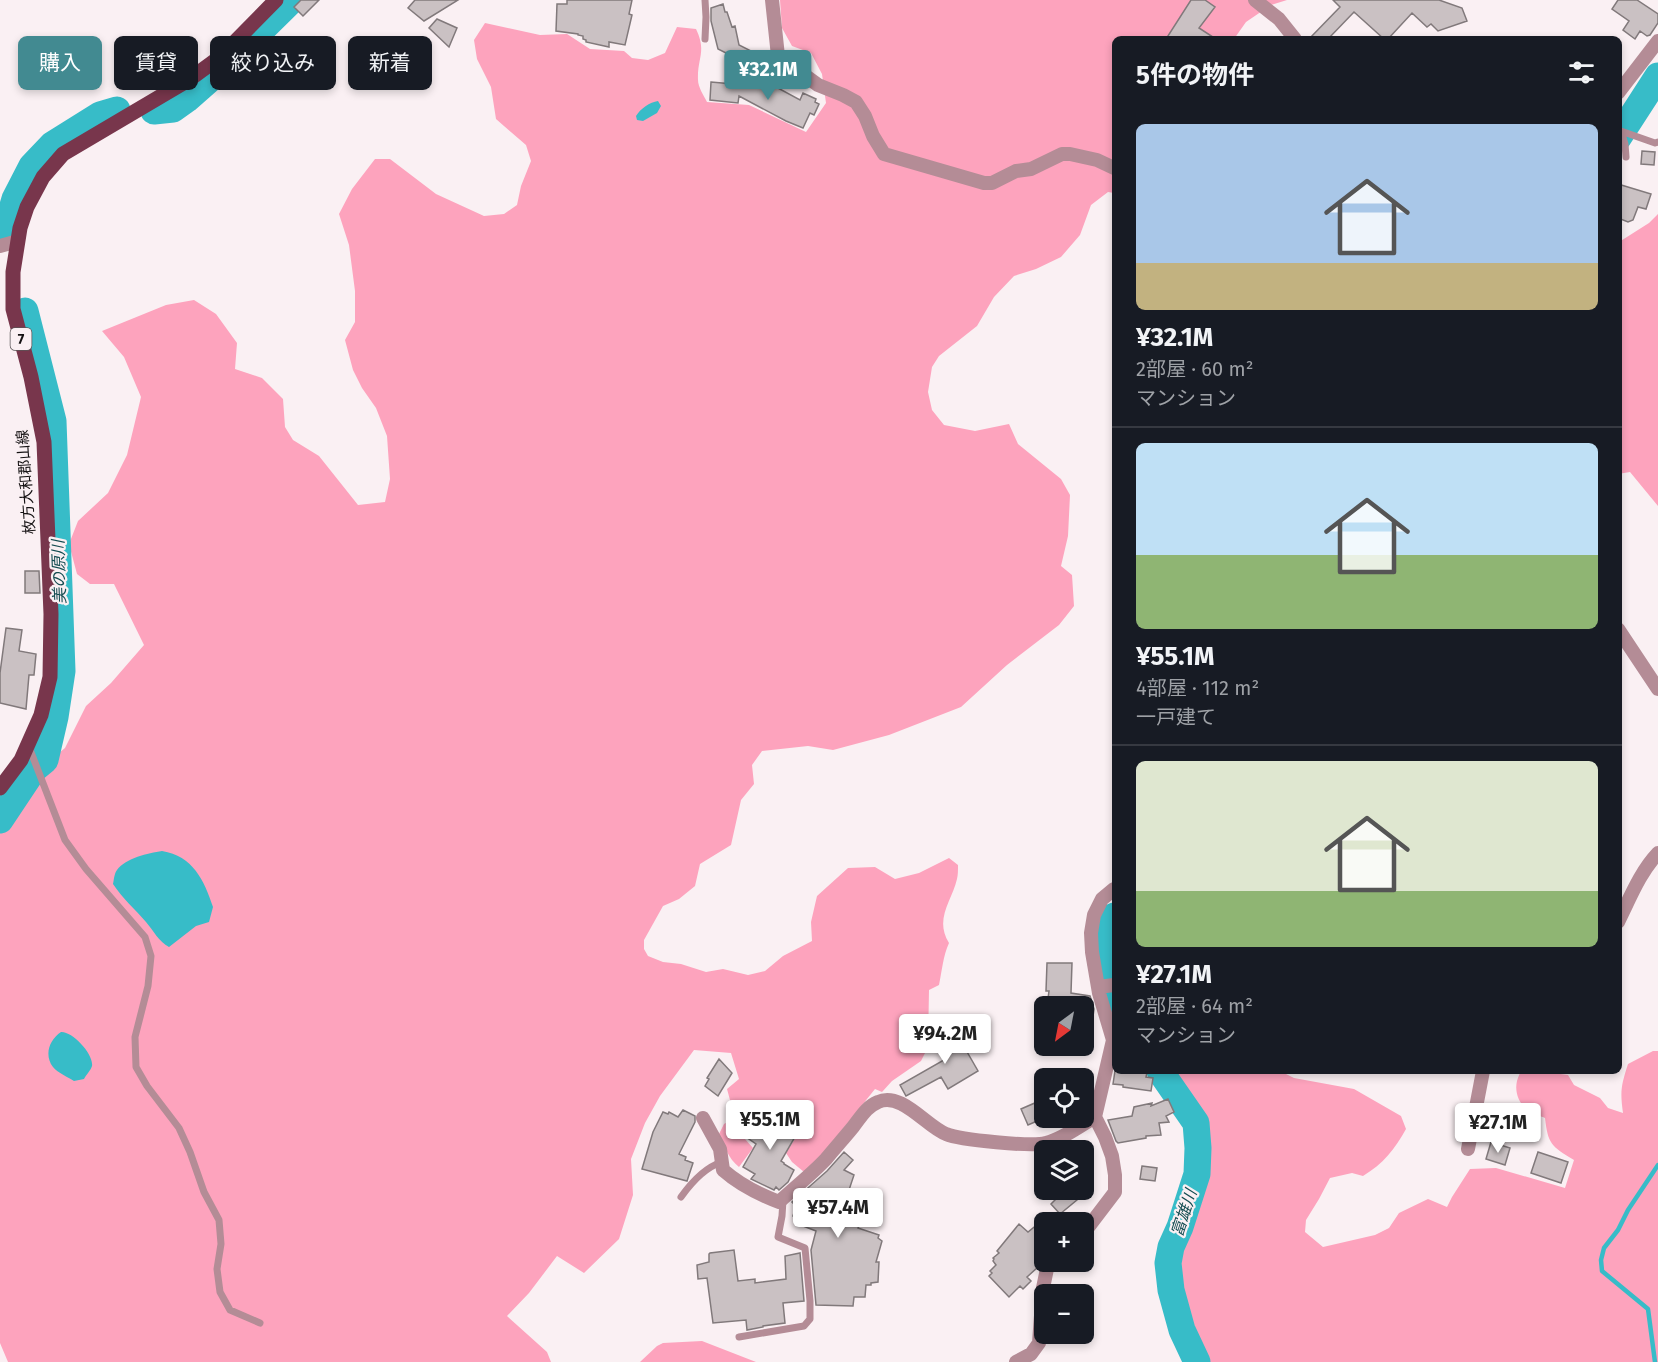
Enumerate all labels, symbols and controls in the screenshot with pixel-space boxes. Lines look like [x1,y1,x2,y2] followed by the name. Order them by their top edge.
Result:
[18,36,102,90] chip: 購入
[114,36,198,90] chip: 賃貸
[210,36,336,90] chip: 絞り込み
[348,36,432,90] chip: 新着
[719,50,817,101] pin: ¥32.1M
[1565,56,1598,89] icon: filters
[738,57,798,81] text: ¥32.1M
[1136,60,1254,91] text: 5件の物件
[1313,163,1421,271] icon: home
[1136,322,1213,353] text: ¥32.1M
[10,328,32,350] road number: 7
[1136,357,1253,381] text: 2部屋 · 60 m²
[1136,386,1236,410] text: マンション
[13,429,39,535] street label: 枚方大和郡山線
[1313,482,1421,590] icon: home
[48,538,70,604] water label: 美の原川
[1136,641,1214,672] text: ¥55.1M
[1136,676,1259,700] text: 4部屋 · 112 m²
[1136,705,1216,729] text: 一戸建て
[1313,800,1421,908] icon: home
[1136,959,1212,990] text: ¥27.1M
[1136,994,1253,1018] text: 2部屋 · 64 m²
[1034,996,1094,1056] north arrow
[1034,996,1094,1344] map controls
[896,1014,994,1065] pin: ¥94.2M
[913,1021,977,1045] text: ¥94.2M
[1136,1023,1236,1047] text: マンション
[1034,1068,1094,1128] button: locate
[721,1100,819,1151] pin: ¥55.1M
[1449,1103,1547,1154] pin: ¥27.1M
[740,1107,800,1131] text: ¥55.1M
[1469,1110,1527,1134] text: ¥27.1M
[1034,1140,1094,1200] button: layers
[1168,1185,1201,1239] water label: 富雄川
[789,1188,887,1239] pin: ¥57.4M
[807,1195,869,1219] text: ¥57.4M
[1034,1212,1094,1272] button: +
[1034,1284,1094,1344] button: −

